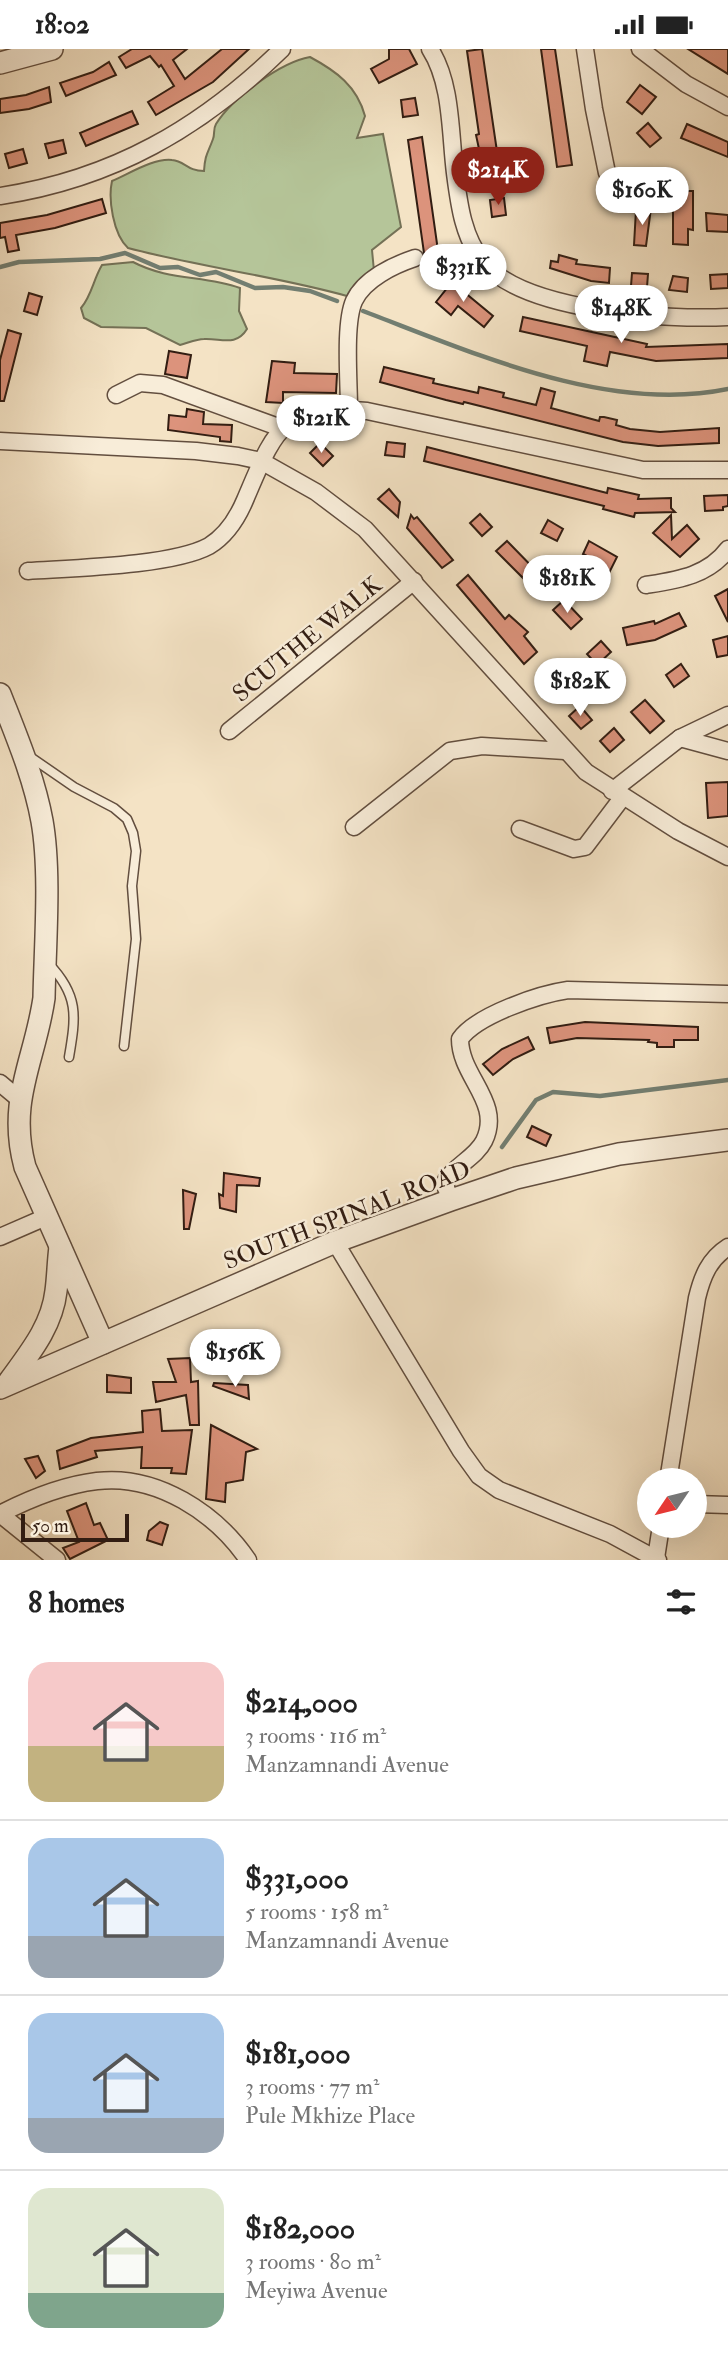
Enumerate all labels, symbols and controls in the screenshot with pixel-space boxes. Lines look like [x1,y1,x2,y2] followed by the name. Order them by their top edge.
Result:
[35,9,89,41] text: 18:02
[449,148,547,207] pin: $214K
[467,155,529,184] text: $214K
[593,167,691,227] pin: $160K
[612,175,672,204] text: $160K
[414,245,512,304] pin: $331K
[436,252,490,281] text: $331K
[572,285,670,345] pin: $148K
[591,293,651,322] text: $148K
[272,395,370,455] pin: $121K
[292,403,350,432] text: $121K
[518,555,616,615] pin: $181K
[539,563,595,592] text: $181K
[226,570,388,709] street label: SCUTHE WALK
[531,659,629,718] pin: $182K
[550,666,610,695] text: $182K
[219,1154,475,1277] street label: SOUTH SPINAL ROAD
[186,1329,284,1389] pin: $156K
[206,1337,264,1366] text: $156K
[637,1468,707,1538] north arrow
[637,1468,707,1538] map controls
[21,1511,130,1543] scale bar
[32,1514,69,1538] text: 50 m
[662,1583,700,1621] icon: filters
[28,1584,125,1621] text: 8 homes
[245,1684,358,1721] text: $214,000
[84,1690,168,1774] icon: home
[245,1721,386,1750] text: 3 rooms · 116 m²
[245,1750,449,1779] text: Manzamnandi Avenue
[245,1860,349,1897] text: $331,000
[84,1866,168,1950] icon: home
[245,1897,389,1926] text: 5 rooms · 158 m²
[245,1926,449,1955] text: Manzamnandi Avenue
[245,2035,351,2072] text: $181,000
[84,2041,168,2125] icon: home
[245,2072,380,2101] text: 3 rooms · 77 m²
[245,2101,415,2130] text: Pule Mkhize Place
[245,2210,355,2247] text: $182,000
[84,2216,168,2300] icon: home
[245,2247,381,2276] text: 3 rooms · 80 m²
[245,2276,388,2305] text: Meyiwa Avenue

